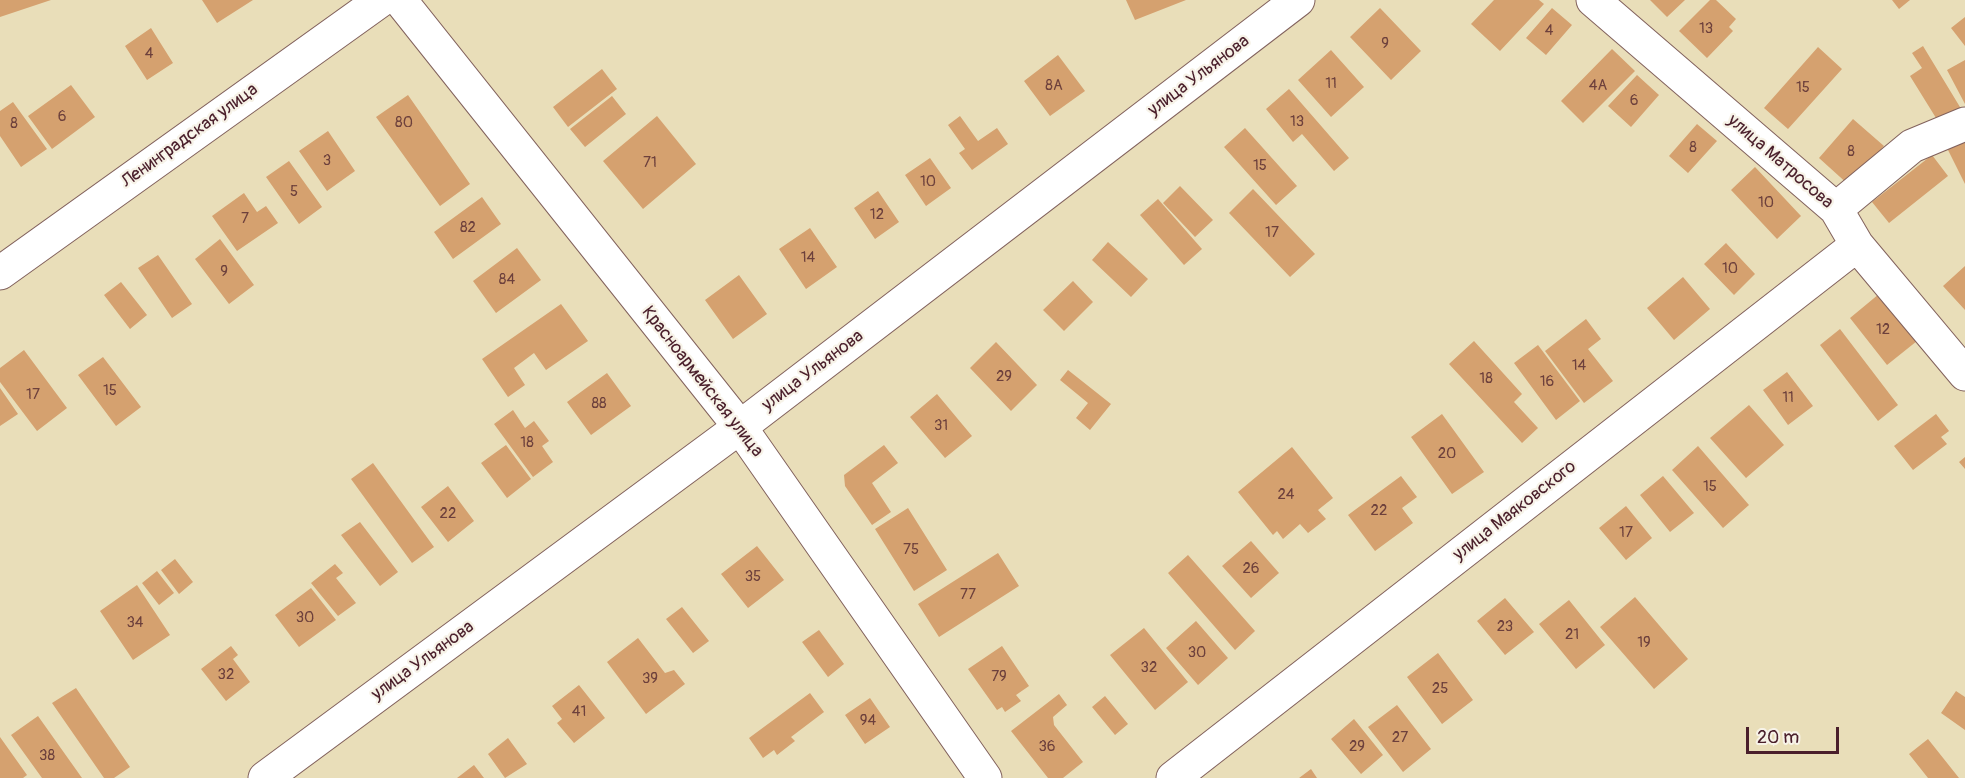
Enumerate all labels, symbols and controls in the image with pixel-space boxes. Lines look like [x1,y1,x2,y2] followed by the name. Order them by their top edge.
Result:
[1699,20,1713,38] house number: 13
[1545,22,1553,40] house number: 4
[1144,31,1254,121] street label: улица Ульянова
[1381,35,1389,53] house number: 9
[145,45,153,63] house number: 4
[1325,75,1337,93] house number: 11
[1045,77,1063,95] house number: 8А
[1589,77,1607,95] house number: 4А
[118,79,262,193] street label: Ленинградская улица
[1796,79,1810,97] house number: 15
[1630,92,1638,110] house number: 6
[58,108,66,126] house number: 6
[1723,110,1837,214] street label: улица Матросова
[1290,113,1304,131] house number: 13
[395,114,413,132] house number: 80
[10,115,18,133] house number: 8
[1689,139,1697,157] house number: 8
[1847,143,1855,161] house number: 8
[323,152,331,170] house number: 3
[643,154,657,172] house number: 71
[1253,157,1267,175] house number: 15
[920,173,936,191] house number: 10
[290,183,298,201] house number: 5
[1758,194,1774,212] house number: 10
[870,206,884,224] house number: 12
[241,210,249,228] house number: 7
[460,219,476,237] house number: 82
[1265,224,1279,242] house number: 17
[801,249,815,267] house number: 14
[1722,260,1738,278] house number: 10
[220,263,228,281] house number: 9
[499,271,515,289] house number: 84
[636,302,768,462] street label: Красноармейская улица
[1876,321,1890,339] house number: 12
[758,326,868,416] street label: улица Ульянова
[1572,357,1586,375] house number: 14
[996,368,1012,386] house number: 29
[1479,370,1493,388] house number: 18
[1540,373,1554,391] house number: 16
[103,382,117,400] house number: 15
[26,386,40,404] house number: 17
[1782,389,1794,407] house number: 11
[591,395,607,413] house number: 88
[934,417,948,435] house number: 31
[520,434,534,452] house number: 18
[1438,445,1456,463] house number: 20
[1449,456,1581,566] street label: улица Маяковского
[1703,478,1717,496] house number: 15
[1277,486,1295,504] house number: 24
[1371,502,1387,520] house number: 22
[440,505,456,523] house number: 22
[1619,524,1633,542] house number: 17
[903,541,919,559] house number: 75
[1242,560,1260,578] house number: 26
[745,568,761,586] house number: 35
[960,586,976,604] house number: 77
[296,609,314,627] house number: 30
[126,614,144,632] house number: 34
[367,617,479,705] street label: улица Ульянова
[1497,618,1513,636] house number: 23
[1565,626,1579,644] house number: 21
[1637,634,1651,652] house number: 19
[1188,644,1206,662] house number: 30
[1141,659,1157,677] house number: 32
[218,666,234,684] house number: 32
[991,668,1007,686] house number: 79
[642,670,658,688] house number: 39
[1432,680,1448,698] house number: 25
[572,703,586,721] house number: 41
[860,712,876,730] house number: 94
[1749,715,1842,753] scale bar
[1757,726,1799,749] text: 20 m
[1392,729,1408,747] house number: 27
[1038,738,1056,756] house number: 36
[1349,738,1365,756] house number: 29
[39,747,55,765] house number: 38

